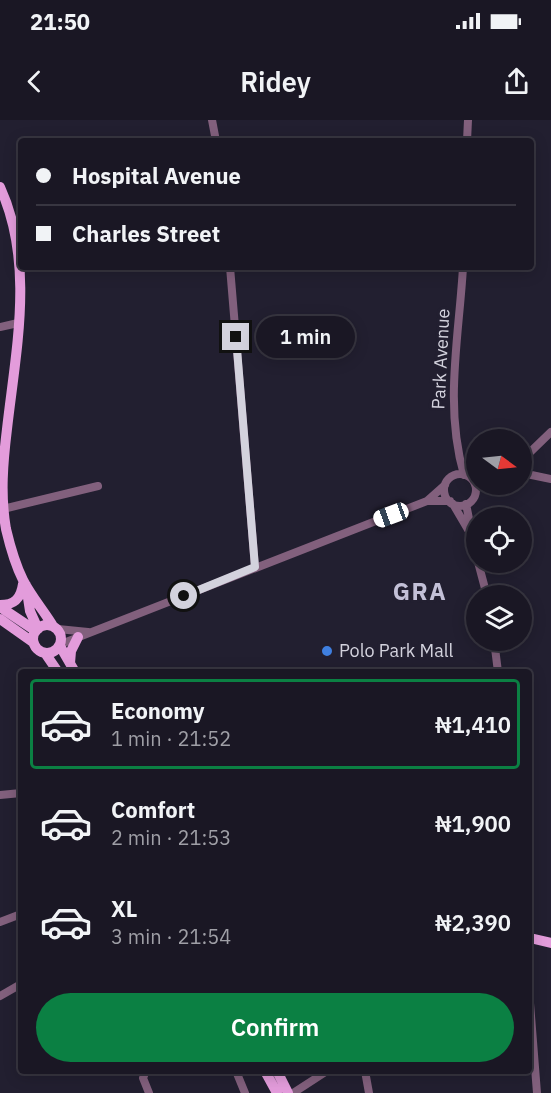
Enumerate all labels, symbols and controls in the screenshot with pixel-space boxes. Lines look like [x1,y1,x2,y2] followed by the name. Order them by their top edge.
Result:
[30,7,90,36] text: 21:50
[240,64,311,99] text: Ridey
[18,65,51,98] icon: back
[500,65,533,98] icon: share
[72,161,241,190] text: Hospital Avenue
[72,219,220,248] text: Charles Street
[426,308,455,410] street label: Park Avenue
[257,316,356,358] callout: 1 min
[222,323,249,350] route end
[280,323,331,350] text: 1 min
[466,429,532,495] north arrow
[466,429,532,651] map controls
[371,500,411,530] car
[466,507,532,573] button: locate
[393,575,447,607] district label: GRA
[170,582,197,609] route start
[466,585,532,651] button: layers
[339,639,454,662] place label: Polo Park Mall
[320,644,334,658] marker: Polo Park Mall
[111,696,205,725] text: Economy
[39,697,93,751] icon: car
[435,710,511,739] text: ₦1,410
[111,725,231,752] text: 1 min · 21:52
[111,795,195,824] text: Comfort
[39,796,93,850] icon: car
[435,809,511,838] text: ₦1,900
[111,824,231,851] text: 2 min · 21:53
[111,894,137,923] text: XL
[39,895,93,949] icon: car
[435,908,511,937] text: ₦2,390
[111,923,231,950] text: 3 min · 21:54
[36,993,514,1062] button: Confirm

